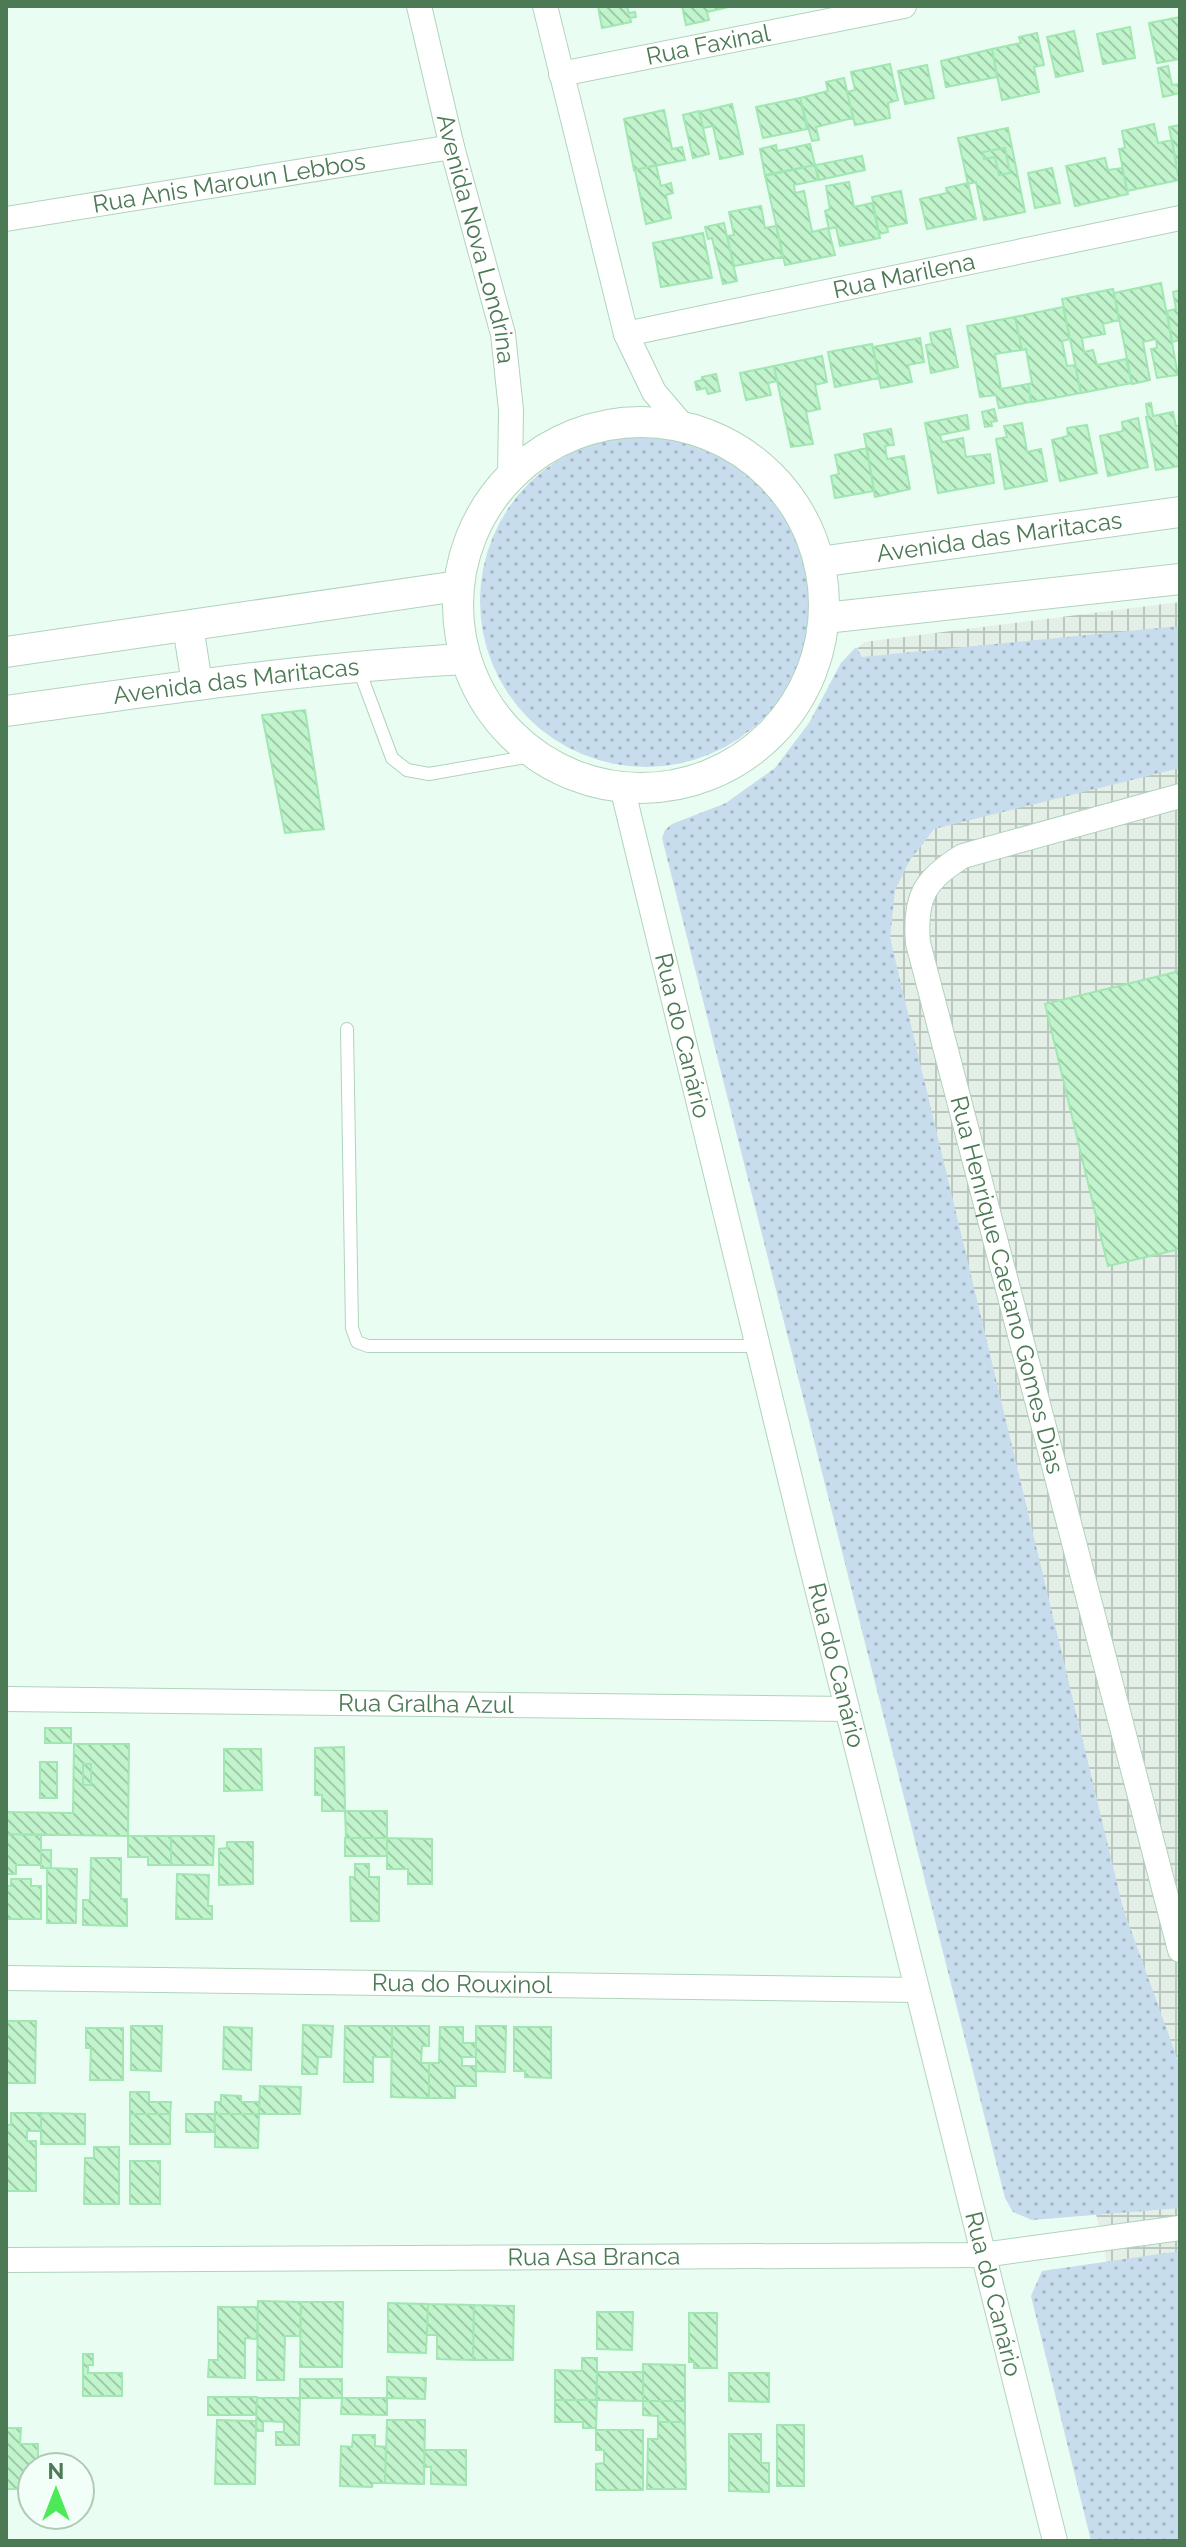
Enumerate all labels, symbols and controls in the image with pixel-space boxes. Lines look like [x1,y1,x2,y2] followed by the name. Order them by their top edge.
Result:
[644,18,773,71] street label: Rua Faxinal
[431,111,521,365] street label: Avenida Nova Londrina
[91,146,367,219] street label: Rua Anis Maroun Lebbos
[830,246,978,304] street label: Rua Marilena
[875,505,1124,568] street label: Avenida das Maritacas
[111,652,360,710] street label: Avenida das Maritacas
[649,950,717,1121] street label: Rua do Canário
[944,1093,1070,1477] street label: Rua Henrique Caetano Gomes Dias
[802,1580,871,1751] street label: Rua do Canário
[338,1688,514,1719] street label: Rua Gralha Azul
[372,1968,553,1999] street label: Rua do Rouxinol
[959,2208,1028,2379] street label: Rua do Canário
[507,2242,680,2271] street label: Rua Asa Branca
[16,2451,96,2531] north arrow
[48,2458,64,2484] text: N

